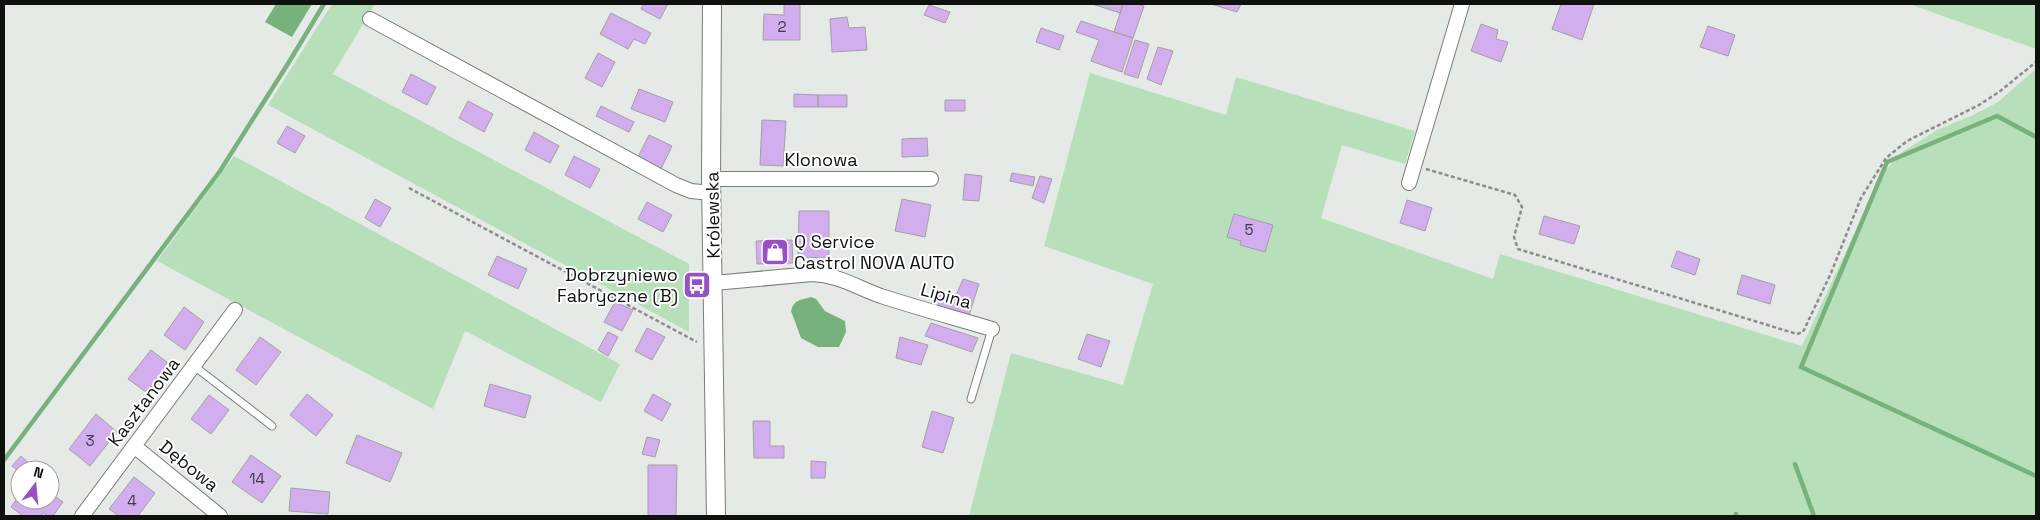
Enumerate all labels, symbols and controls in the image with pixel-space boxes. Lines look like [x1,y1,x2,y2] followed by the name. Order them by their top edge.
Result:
[777,17,787,36] house number: 2
[784,148,858,171] street label: Klonowa
[700,171,725,259] street label: Królewska
[1245,220,1254,239] house number: 5
[794,230,955,274] place label: Q Service Castrol NOVA AUTO
[760,237,790,267] shop icon: Q Service Castrol NOVA AUTO
[557,263,678,307] place label: Dobrzyniewo Fabryczne (B)
[682,270,712,300] bus stop icon: Dobrzyniewo Fabryczne (B)
[918,277,974,314] street label: Lipina
[103,353,184,451] street label: Kasztanowa
[85,431,95,450] house number: 3
[155,435,224,496] street label: Dębowa
[10,460,60,510] north arrow
[32,463,46,482] text: N
[249,469,265,488] house number: 14
[127,491,137,510] house number: 4

